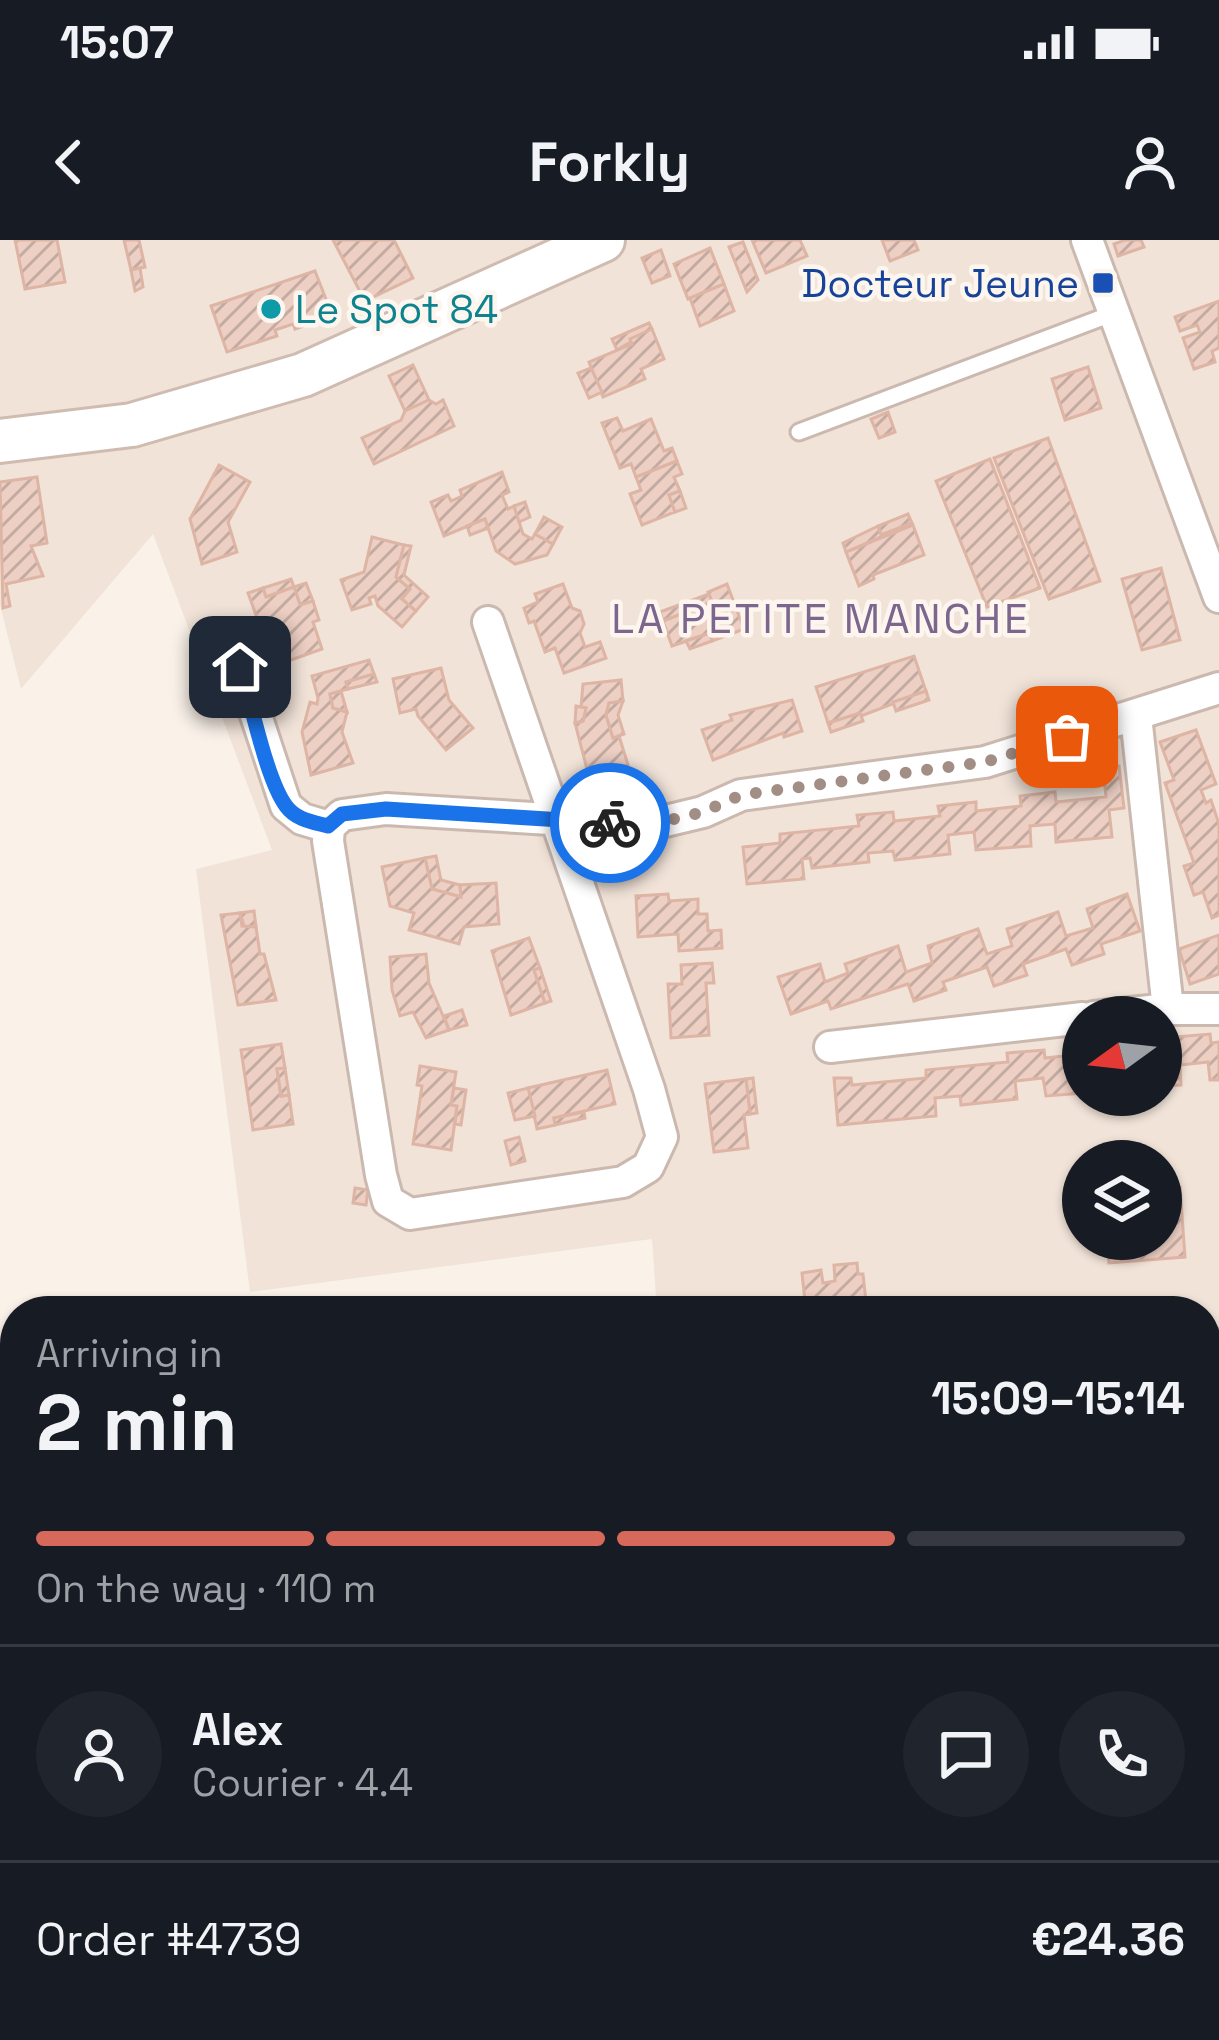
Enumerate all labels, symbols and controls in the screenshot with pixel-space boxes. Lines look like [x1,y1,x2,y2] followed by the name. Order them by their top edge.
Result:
[60,14,174,71] text: 15:07
[529,128,690,197] text: Forkly
[36,129,102,195] icon: back
[1117,129,1183,195] icon: person
[801,259,1079,308] place label: Docteur Jeune
[1090,270,1116,296] marker: Docteur Jeune
[295,285,498,334] place label: Le Spot 84
[258,296,284,322] marker: Le Spot 84
[611,592,1031,645] district label: LA PETITE MANCHE
[189,616,291,718] pin
[207,634,273,700] icon: home
[1016,686,1118,788] pin
[1034,704,1100,770] icon: bag
[550,763,670,883] courier
[577,790,643,856] icon: bike
[1062,996,1182,1116] north arrow
[1062,996,1182,1260] map controls
[1062,1140,1182,1260] button: layers
[36,1329,223,1378] text: Arriving in
[931,1370,1185,1427] text: 15:09–15:14
[36,1373,238,1473] text: 2 min
[36,1564,376,1613] text: On the way · 110 m
[36,1691,162,1817] button: person
[903,1691,1029,1817] button: chat
[1059,1691,1185,1817] button: phone
[192,1701,284,1758] text: Alex
[192,1758,413,1807] text: Courier · 4.4
[36,1911,301,1968] text: Order #4739
[1031,1911,1185,1968] text: €24.36

